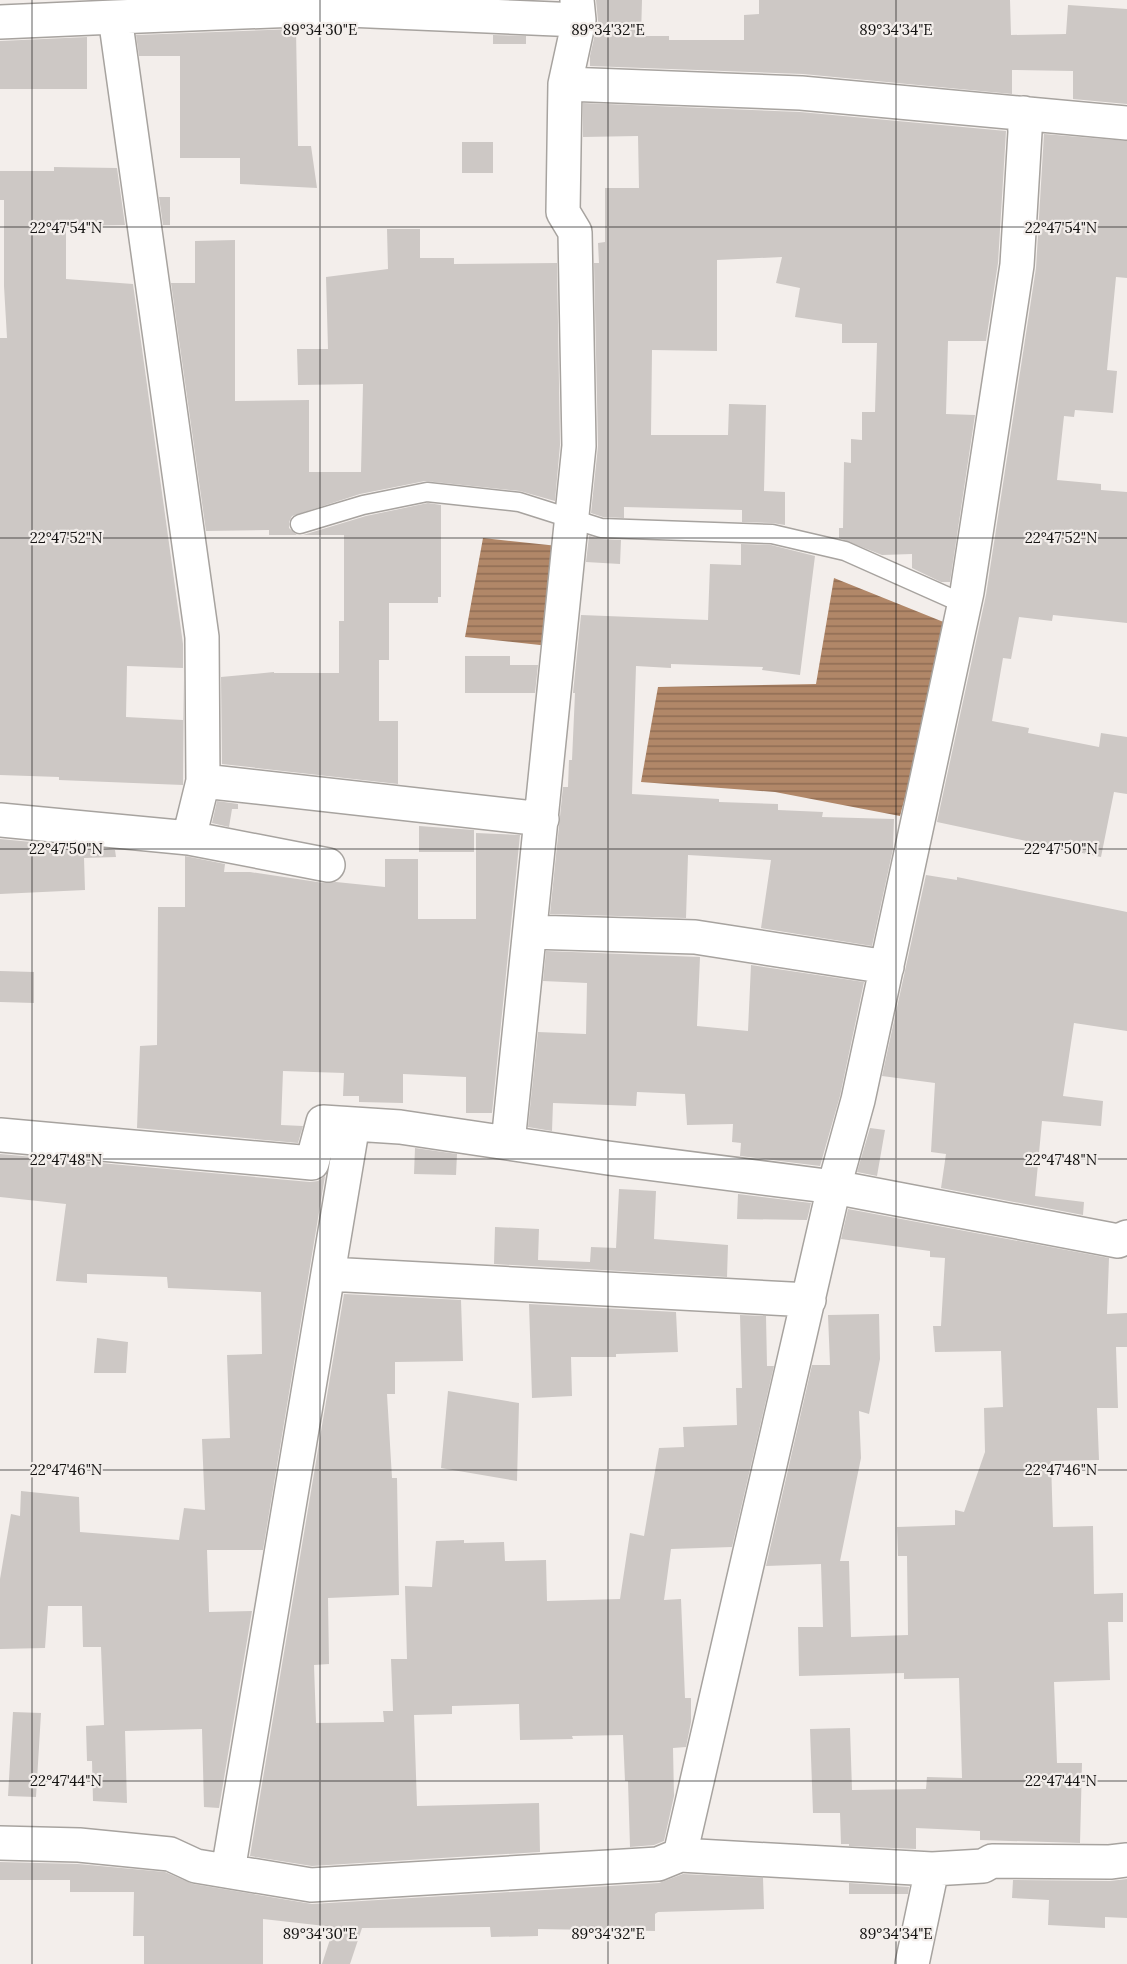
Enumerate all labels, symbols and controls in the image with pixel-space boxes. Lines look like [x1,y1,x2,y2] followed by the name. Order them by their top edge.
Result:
[283,20,357,39] text: 89°34'30"E
[571,20,645,39] text: 89°34'32"E
[859,20,933,39] text: 89°34'34"E
[30,218,102,237] text: 22°47'54"N
[1025,218,1097,237] text: 22°47'54"N
[30,528,102,547] text: 22°47'52"N
[1025,528,1097,547] text: 22°47'52"N
[29,839,103,858] text: 22°47'50"N
[1024,839,1098,858] text: 22°47'50"N
[30,1150,102,1169] text: 22°47'48"N
[1025,1150,1097,1169] text: 22°47'48"N
[30,1460,102,1479] text: 22°47'46"N
[1025,1460,1097,1479] text: 22°47'46"N
[30,1771,102,1790] text: 22°47'44"N
[1025,1771,1097,1790] text: 22°47'44"N
[283,1924,357,1943] text: 89°34'30"E
[571,1924,645,1943] text: 89°34'32"E
[859,1924,933,1943] text: 89°34'34"E

